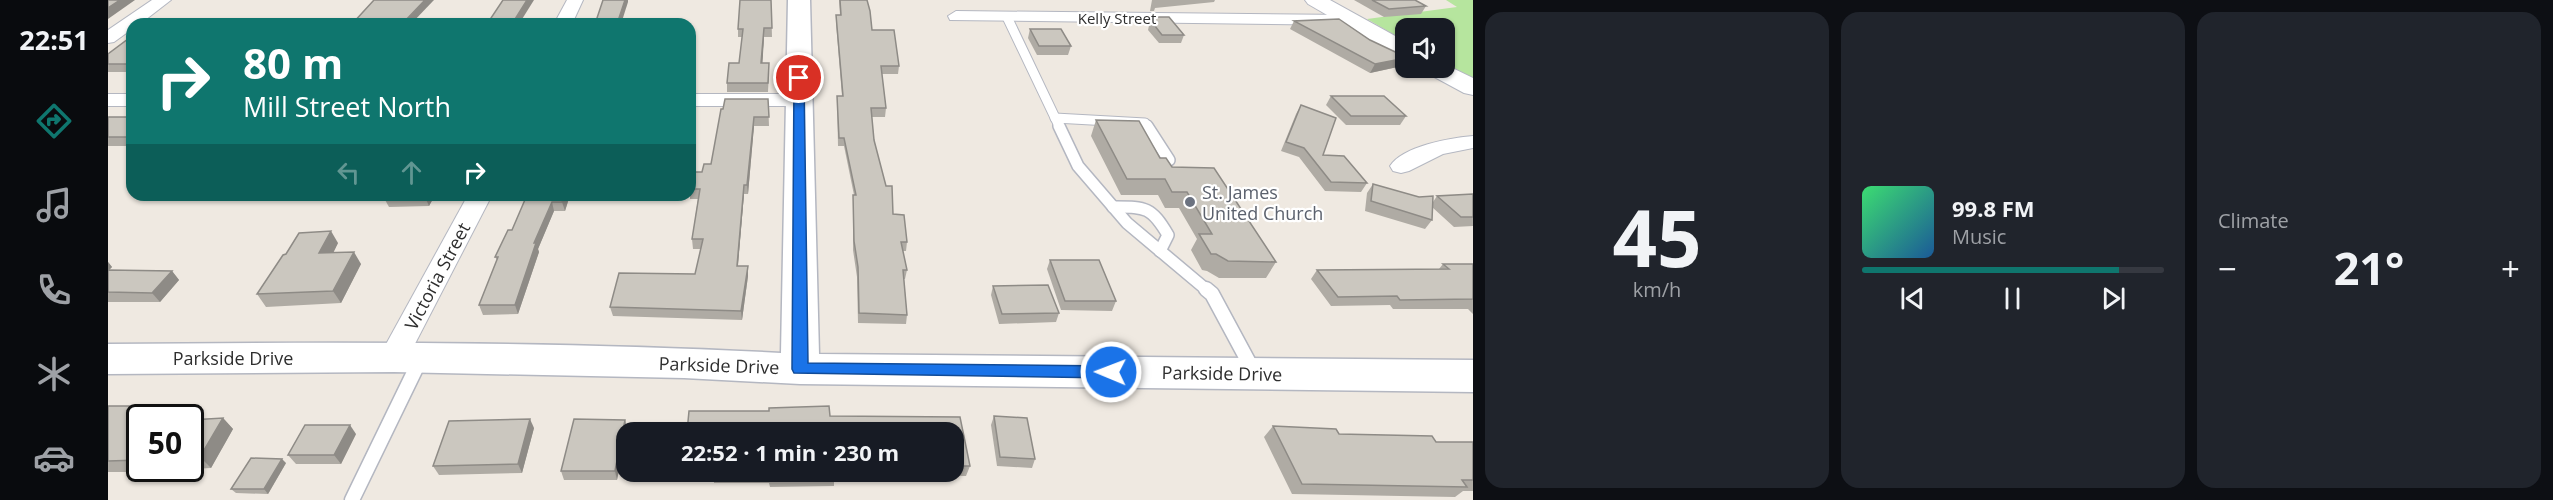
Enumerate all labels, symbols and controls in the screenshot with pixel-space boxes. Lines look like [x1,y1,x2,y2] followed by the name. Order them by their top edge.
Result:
[1078,8,1156,28] street label: Kelly Street
[1395,18,1455,78] map controls
[1395,18,1455,78] button: sound
[19,21,89,58] text: 22:51
[243,34,343,91] text: 80 m
[144,42,222,120] icon: right
[773,52,824,103] pin
[782,61,815,94] icon: arrive
[243,88,451,125] text: Mill Street North
[33,100,75,142] icon: directions
[332,156,365,189] icon: left
[395,156,428,189] icon: ahead
[458,156,491,189] icon: right
[1202,180,1323,225] place label: St. James United Church
[33,184,75,226] icon: music
[1612,184,1702,290] text: 45
[1952,193,2035,223] text: 99.8 FM
[1183,195,1197,209] marker: St. James United Church
[2218,207,2289,234] text: Climate
[399,218,475,334] street label: Victoria Street
[1952,223,2006,250] text: Music
[2334,237,2404,298] text: 21°
[2218,246,2237,291] text: −
[2501,246,2520,291] text: +
[33,269,75,311] icon: phone
[1633,276,1681,303] text: km/h
[1896,282,1929,315] icon: previous
[1996,282,2029,315] icon: pause
[2097,282,2130,315] icon: next
[1079,340,1143,404] position arrow
[173,346,293,370] street label: Parkside Drive
[658,351,780,379] street label: Parkside Drive
[33,353,75,395] icon: climate
[1161,360,1283,386] street label: Parkside Drive
[126,404,204,482] speed limit sign: 50
[33,437,75,479] icon: car
[681,437,899,467] text: 22:52 · 1 min · 230 m

